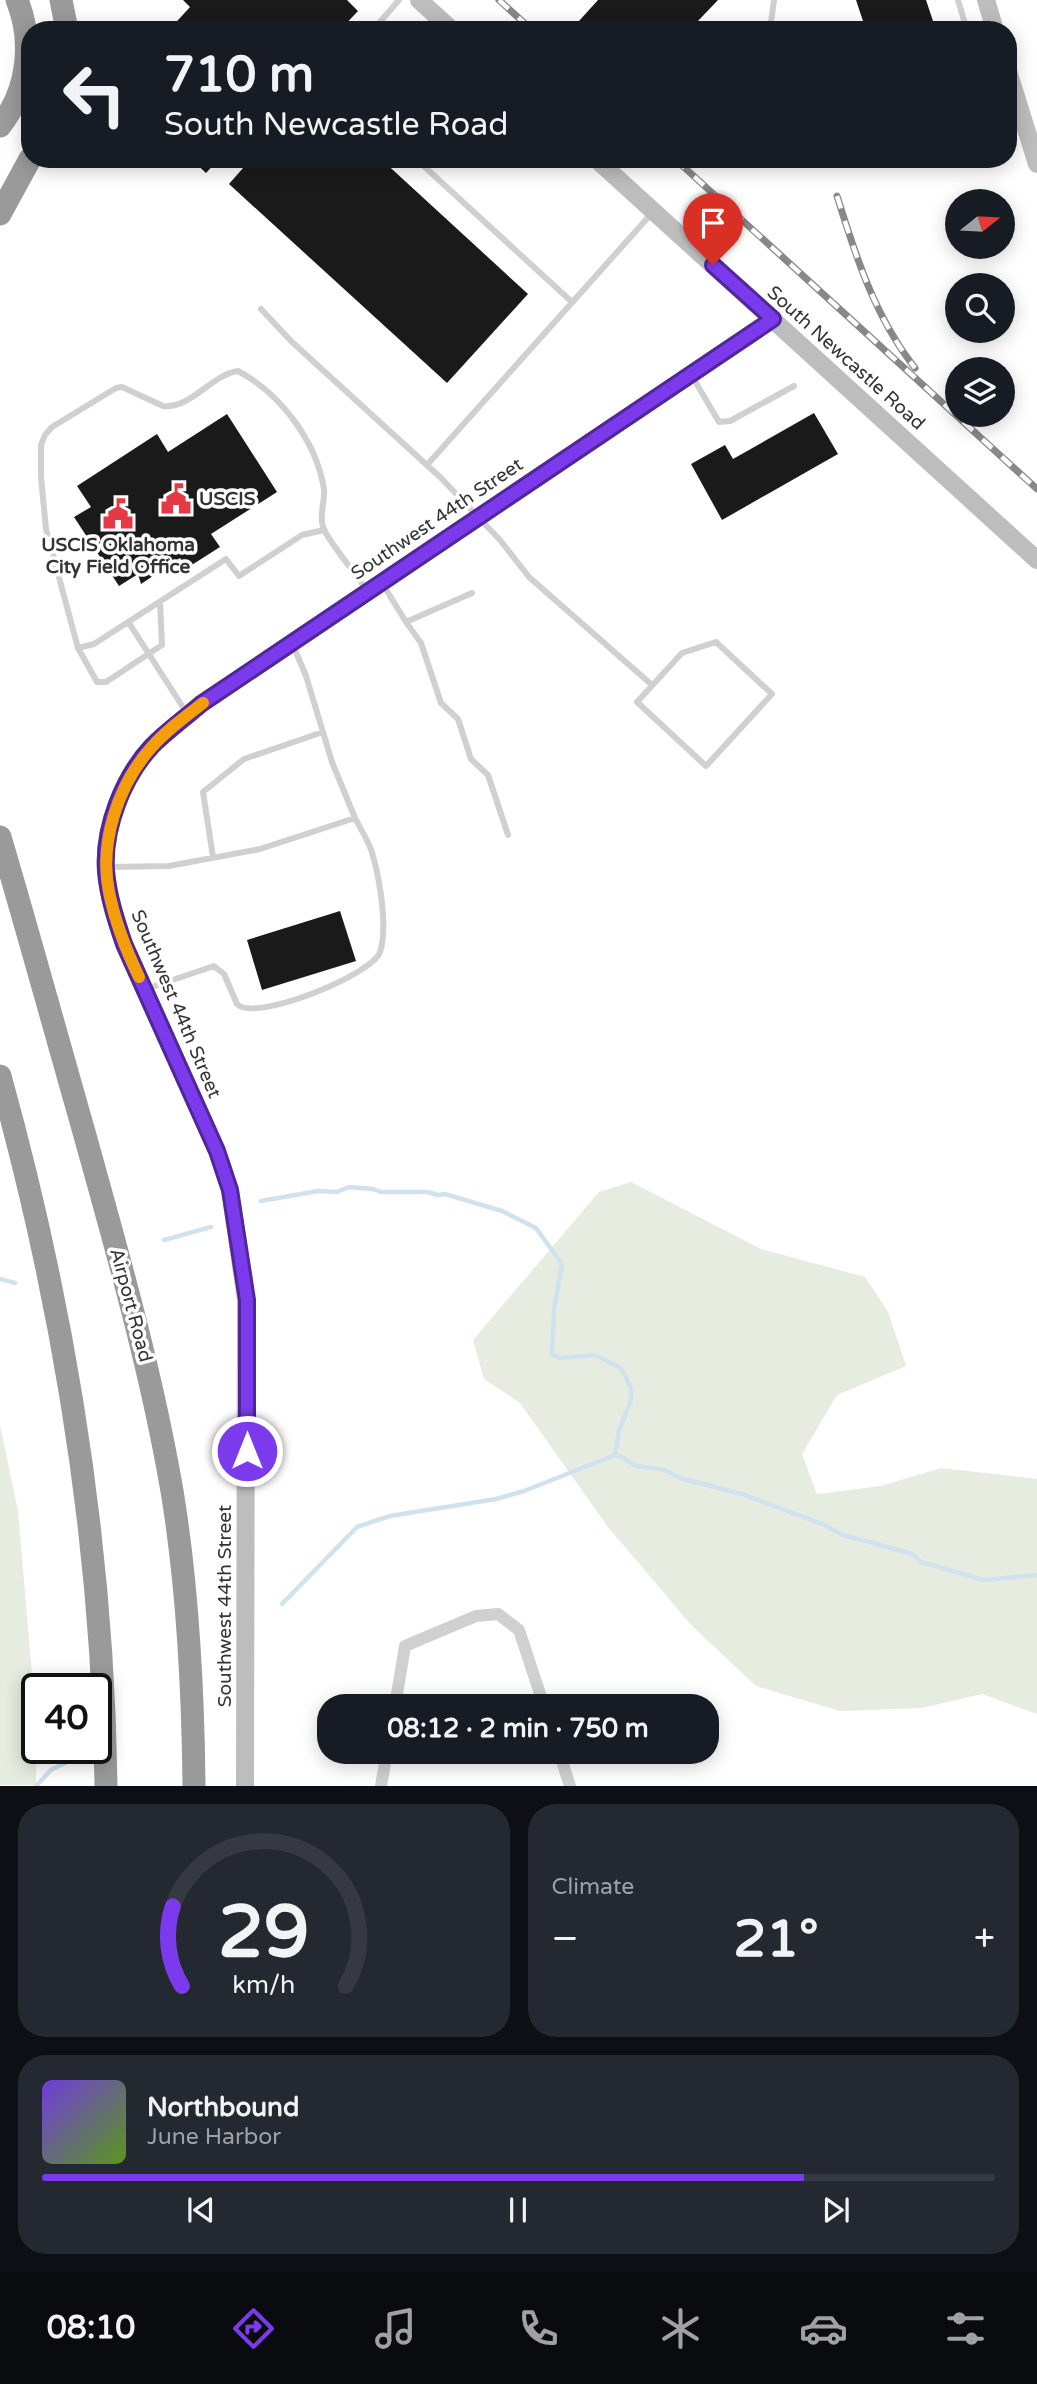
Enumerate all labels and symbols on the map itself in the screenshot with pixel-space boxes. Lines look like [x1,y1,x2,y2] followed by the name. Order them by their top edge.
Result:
[945,189,1015,259] north arrow
[683,193,743,265] pin
[763,281,929,435] street label: South Newcastle Road
[347,453,527,585] street label: Southwest 44th Street
[159,482,193,516] public building icon: USCIS
[199,488,256,510] place label: USCIS
[101,497,135,531] public building icon: USCIS Oklahoma City Field Office
[41,534,195,579] place label: USCIS Oklahoma City Field Office
[126,907,226,1101] street label: Southwest 44th Street
[105,1246,157,1364] street label: Airport Road
[210,1414,284,1488] position arrow
[214,1505,236,1707] street label: Southwest 44th Street
[21,1673,112,1764] speed limit sign: 40

